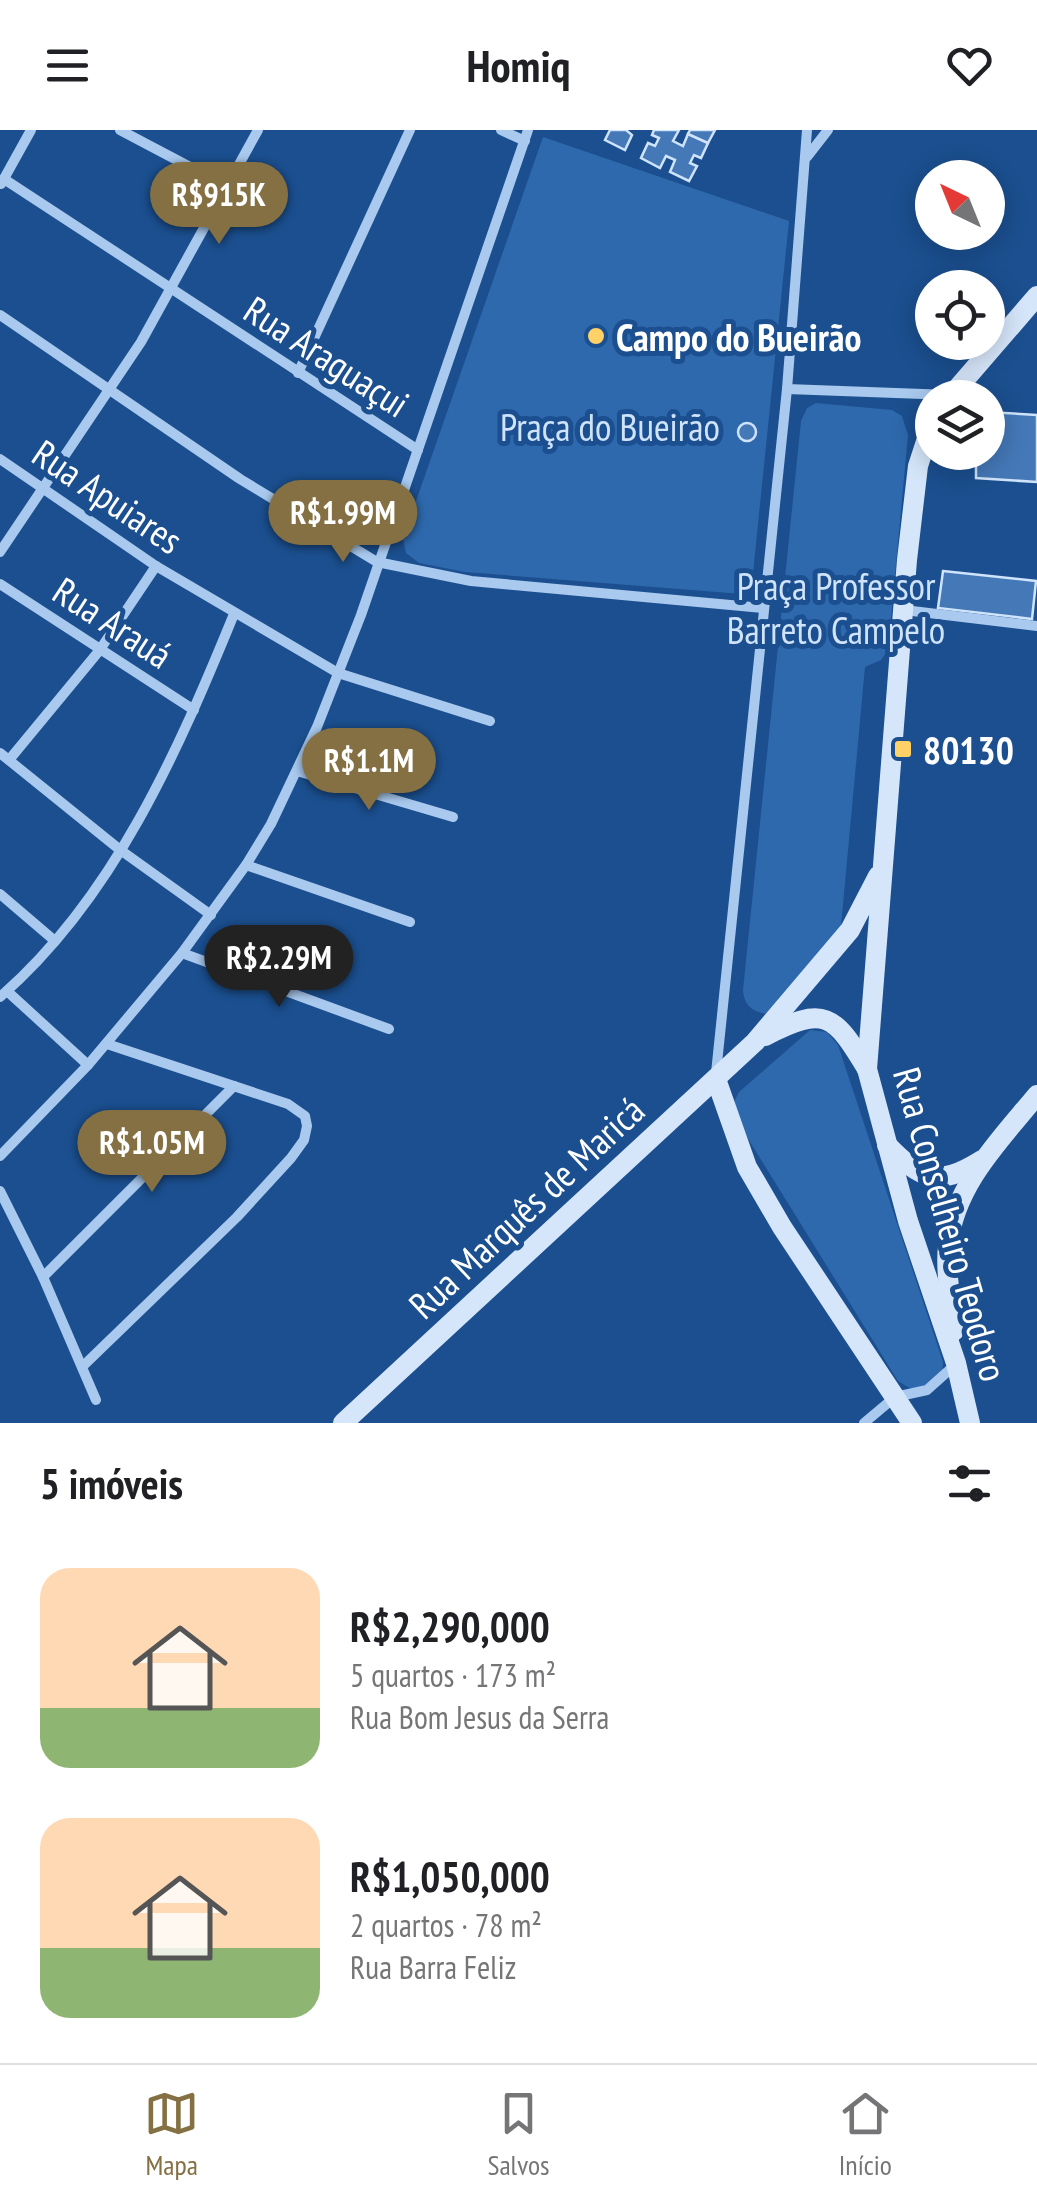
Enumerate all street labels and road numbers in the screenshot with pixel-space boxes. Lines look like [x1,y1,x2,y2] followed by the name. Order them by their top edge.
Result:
[235,285,419,427] street label: Rua Araguaçui
[24,428,192,564] street label: Rua Apuiares
[44,565,182,679] street label: Rua Arauá
[883,1062,1019,1386] street label: Rua Conselheiro Teodoro
[398,1085,654,1329] street label: Rua Marquês de Maricá

